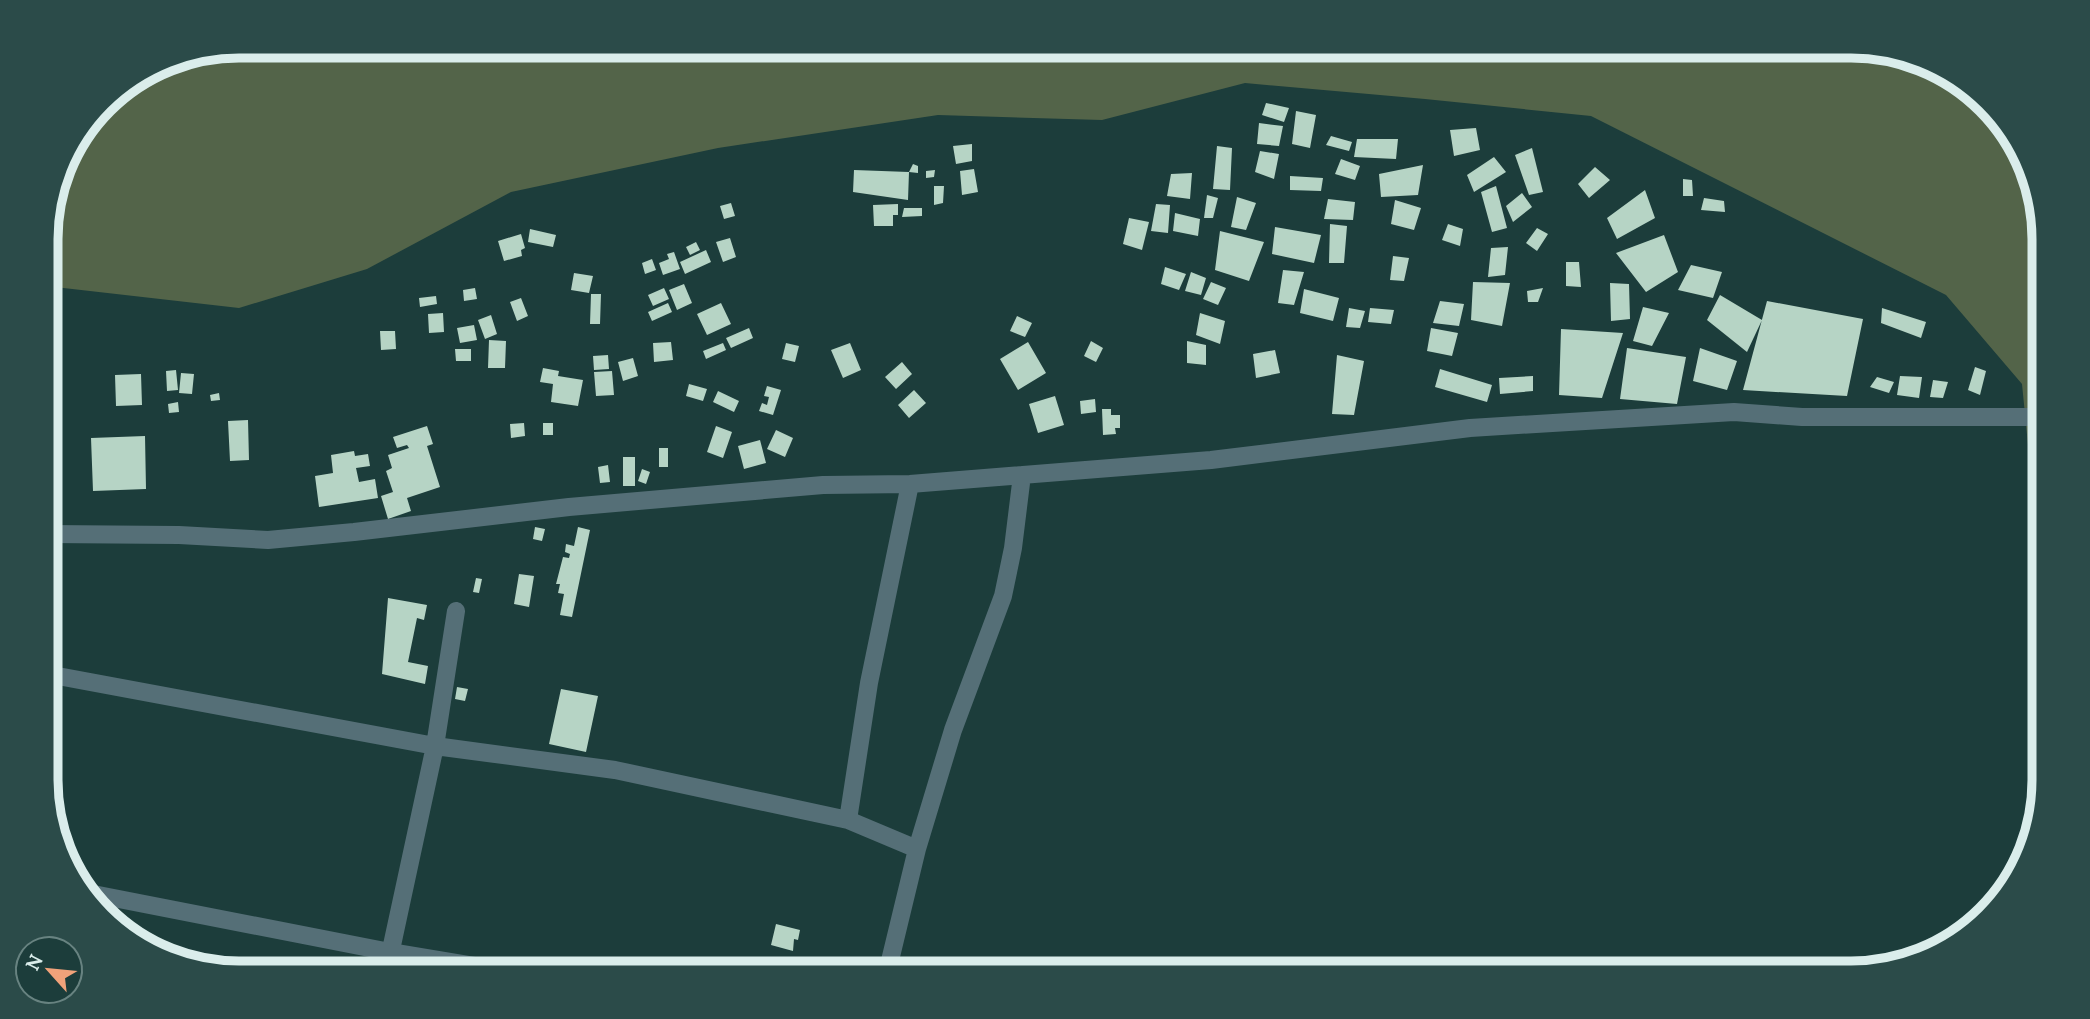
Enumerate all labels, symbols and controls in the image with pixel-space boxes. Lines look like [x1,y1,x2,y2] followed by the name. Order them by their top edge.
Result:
[14,935,84,1005] north arrow
[20,950,48,974] text: N

